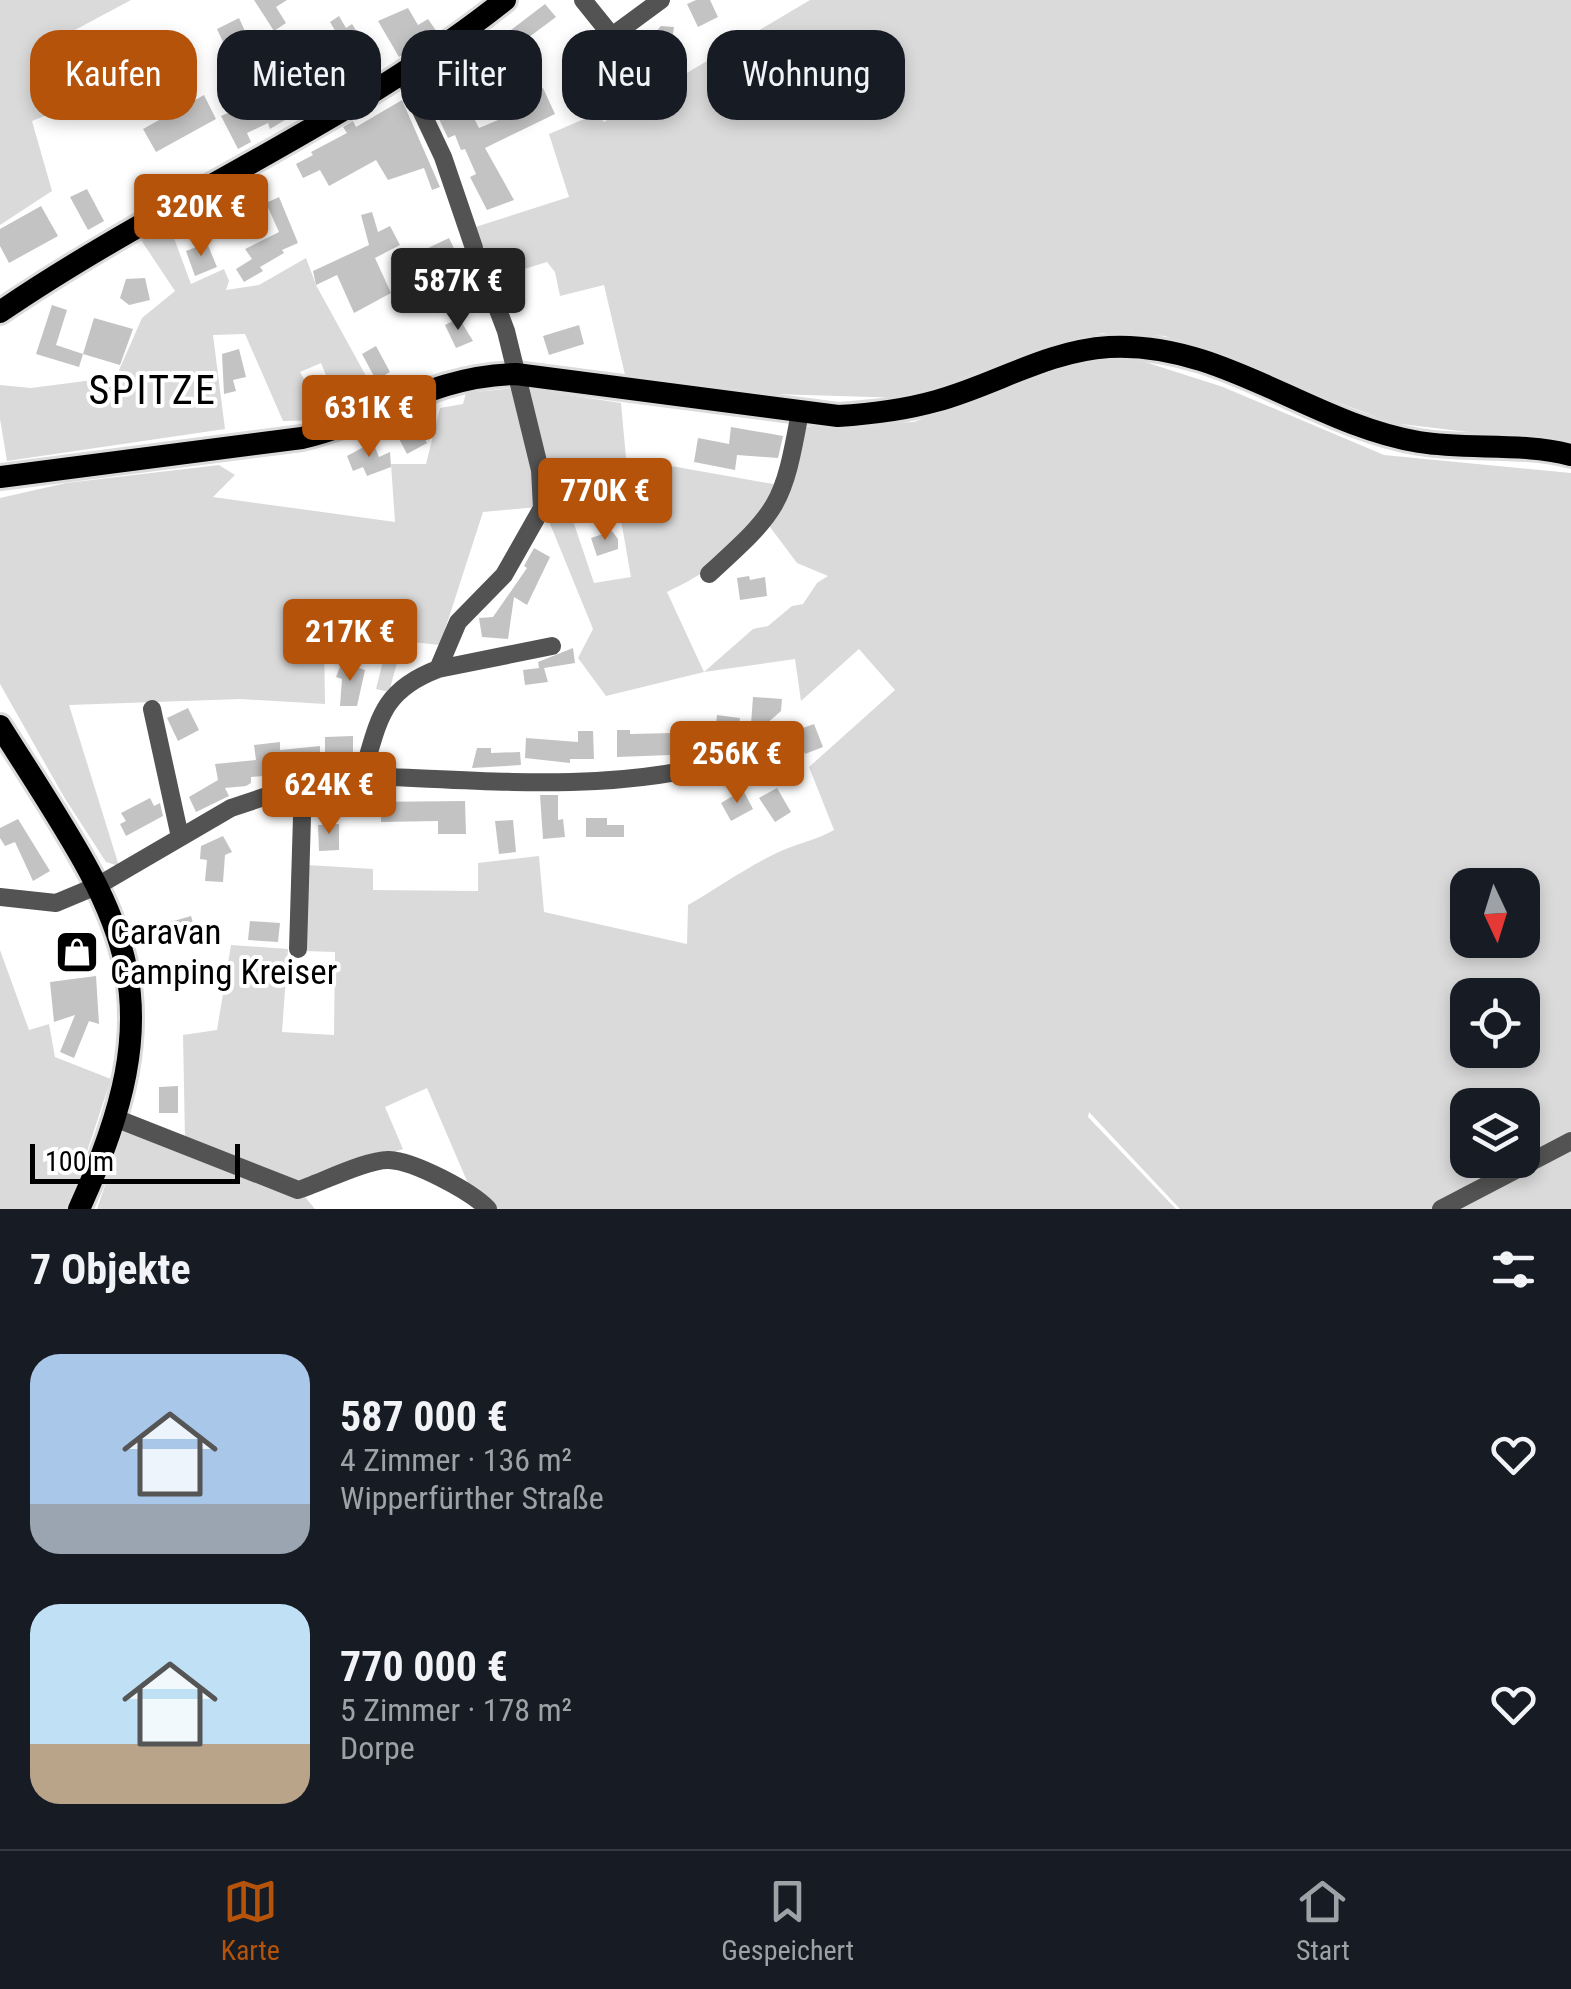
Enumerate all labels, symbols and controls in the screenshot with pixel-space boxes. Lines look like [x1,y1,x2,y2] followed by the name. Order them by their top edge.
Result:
[30,30,197,120] chip: Kaufen
[217,30,381,120] chip: Mieten
[401,30,542,120] chip: Filter
[562,30,687,120] chip: Neu
[707,30,905,120] chip: Wohnung
[120,174,282,259] pin: 320K €
[156,187,246,225] text: 320K €
[377,248,539,333] pin: 587K €
[413,261,503,299] text: 587K €
[89,367,217,414] district label: SPITZE
[288,375,450,460] pin: 631K €
[324,388,414,426] text: 631K €
[524,458,686,543] pin: 770K €
[560,471,650,509] text: 770K €
[269,599,431,684] pin: 217K €
[305,612,395,650] text: 217K €
[656,721,818,806] pin: 256K €
[692,734,782,772] text: 256K €
[248,752,410,837] pin: 624K €
[284,765,374,803] text: 624K €
[1450,868,1540,958] north arrow
[1450,868,1540,1178] map controls
[110,912,337,993] place label: Caravan Camping Kreiser
[54,929,100,975] shop icon: Caravan Camping Kreiser
[1450,978,1540,1068] button: locate
[1450,1088,1540,1178] button: layers
[30,1139,240,1184] scale bar
[45,1145,114,1178] text: 100 m
[1486,1242,1541,1297] icon: filters
[30,1245,191,1294] text: 7 Objekte
[340,1392,508,1441] text: 587 000 €
[110,1394,230,1514] icon: home
[1486,1427,1541,1482] icon: heart
[340,1441,572,1479] text: 4 Zimmer · 136 m²
[340,1479,604,1517] text: Wipperfürther Straße
[340,1642,508,1691] text: 770 000 €
[110,1644,230,1764] icon: home
[1486,1677,1541,1732] icon: heart
[340,1691,572,1729] text: 5 Zimmer · 178 m²
[340,1729,415,1767] text: Dorpe
[221,1874,280,1967] tab: Karte
[721,1874,854,1967] tab: Gespeichert
[1295,1874,1350,1967] tab: Start

